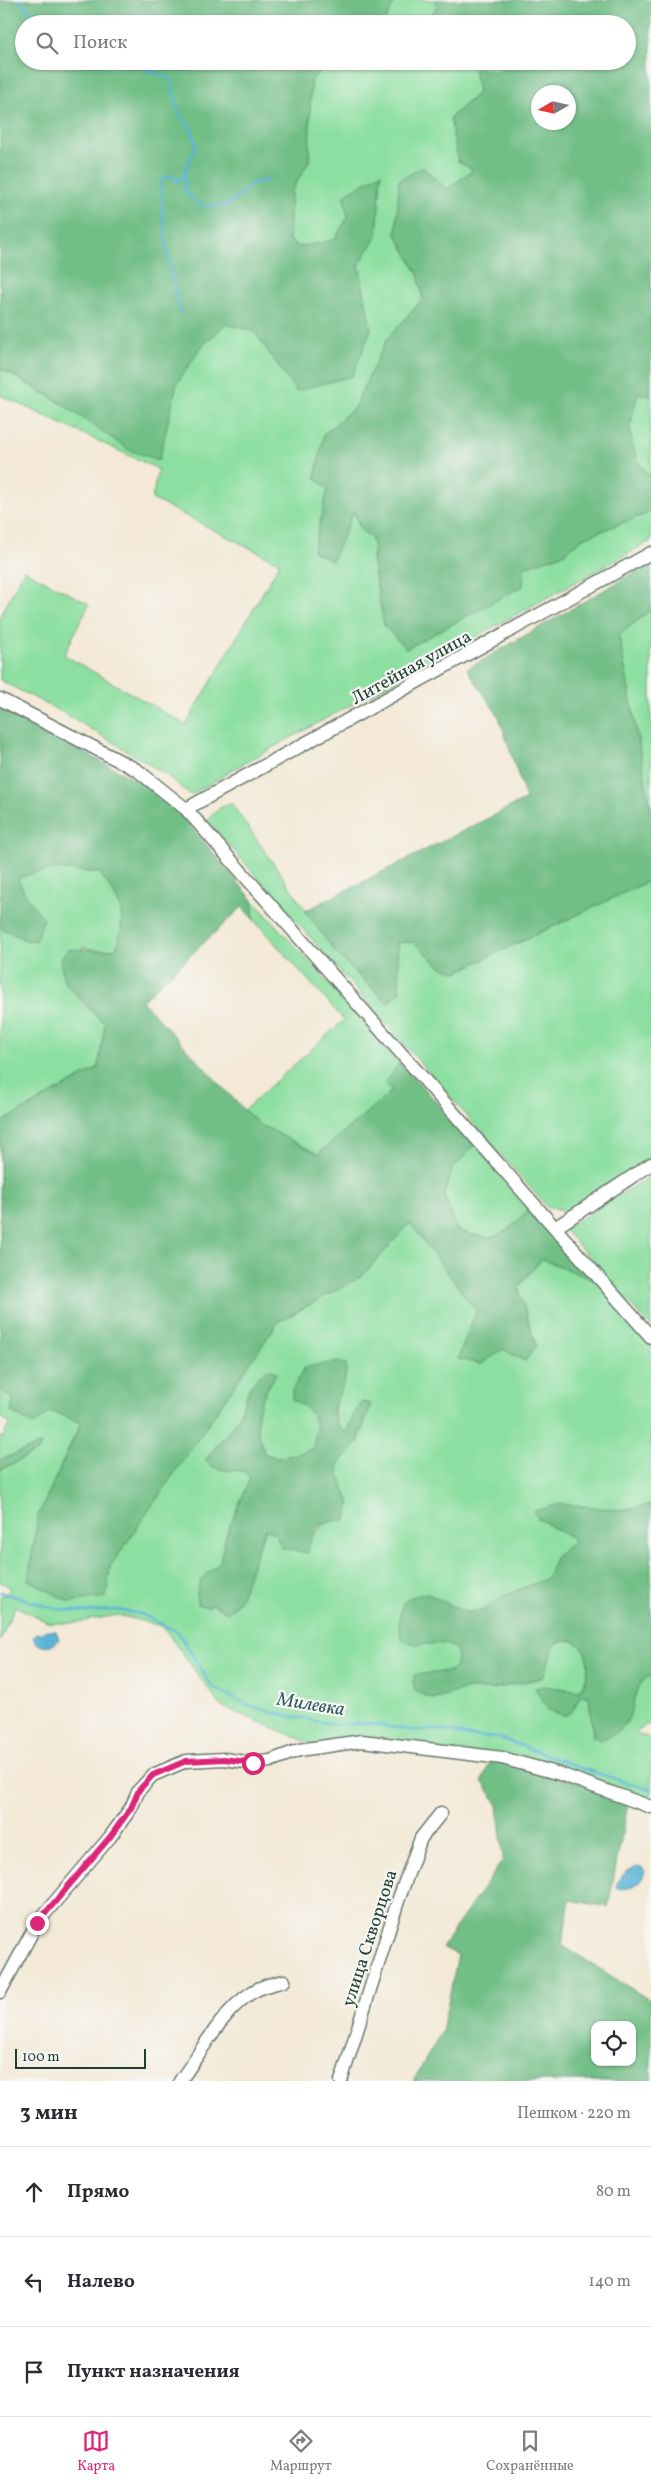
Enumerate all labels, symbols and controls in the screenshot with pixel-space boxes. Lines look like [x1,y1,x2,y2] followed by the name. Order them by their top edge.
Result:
[15,15,636,70] search box
[33,29,61,57] icon: search
[73,30,127,56] text: Поиск
[531,85,576,130] north arrow
[347,625,476,712] street label: Литейная улица
[274,1687,346,1723] water label: Милевка
[242,1752,265,1775] route start
[336,1867,404,2010] street label: улица Скворцова
[26,1912,49,1935] route end
[591,2021,636,2066] map controls
[591,2021,636,2066] button: locate
[15,2046,146,2069] scale bar
[22,2048,60,2067] text: 100 m
[20,2099,78,2128] text: 3 мин
[517,2103,631,2125] text: Пешком · 220 m
[20,2178,48,2206] icon: ahead
[67,2179,129,2205] text: Прямо
[596,2181,631,2203] text: 80 m
[20,2268,48,2296] icon: left
[67,2269,135,2295] text: Налево
[589,2271,631,2293] text: 140 m
[20,2358,48,2386] icon: arrive
[67,2359,240,2385] text: Пункт назначения
[77,2427,115,2476] tab: Карта
[270,2427,332,2476] tab: Маршрут
[486,2427,574,2476] tab: Сохранённые

